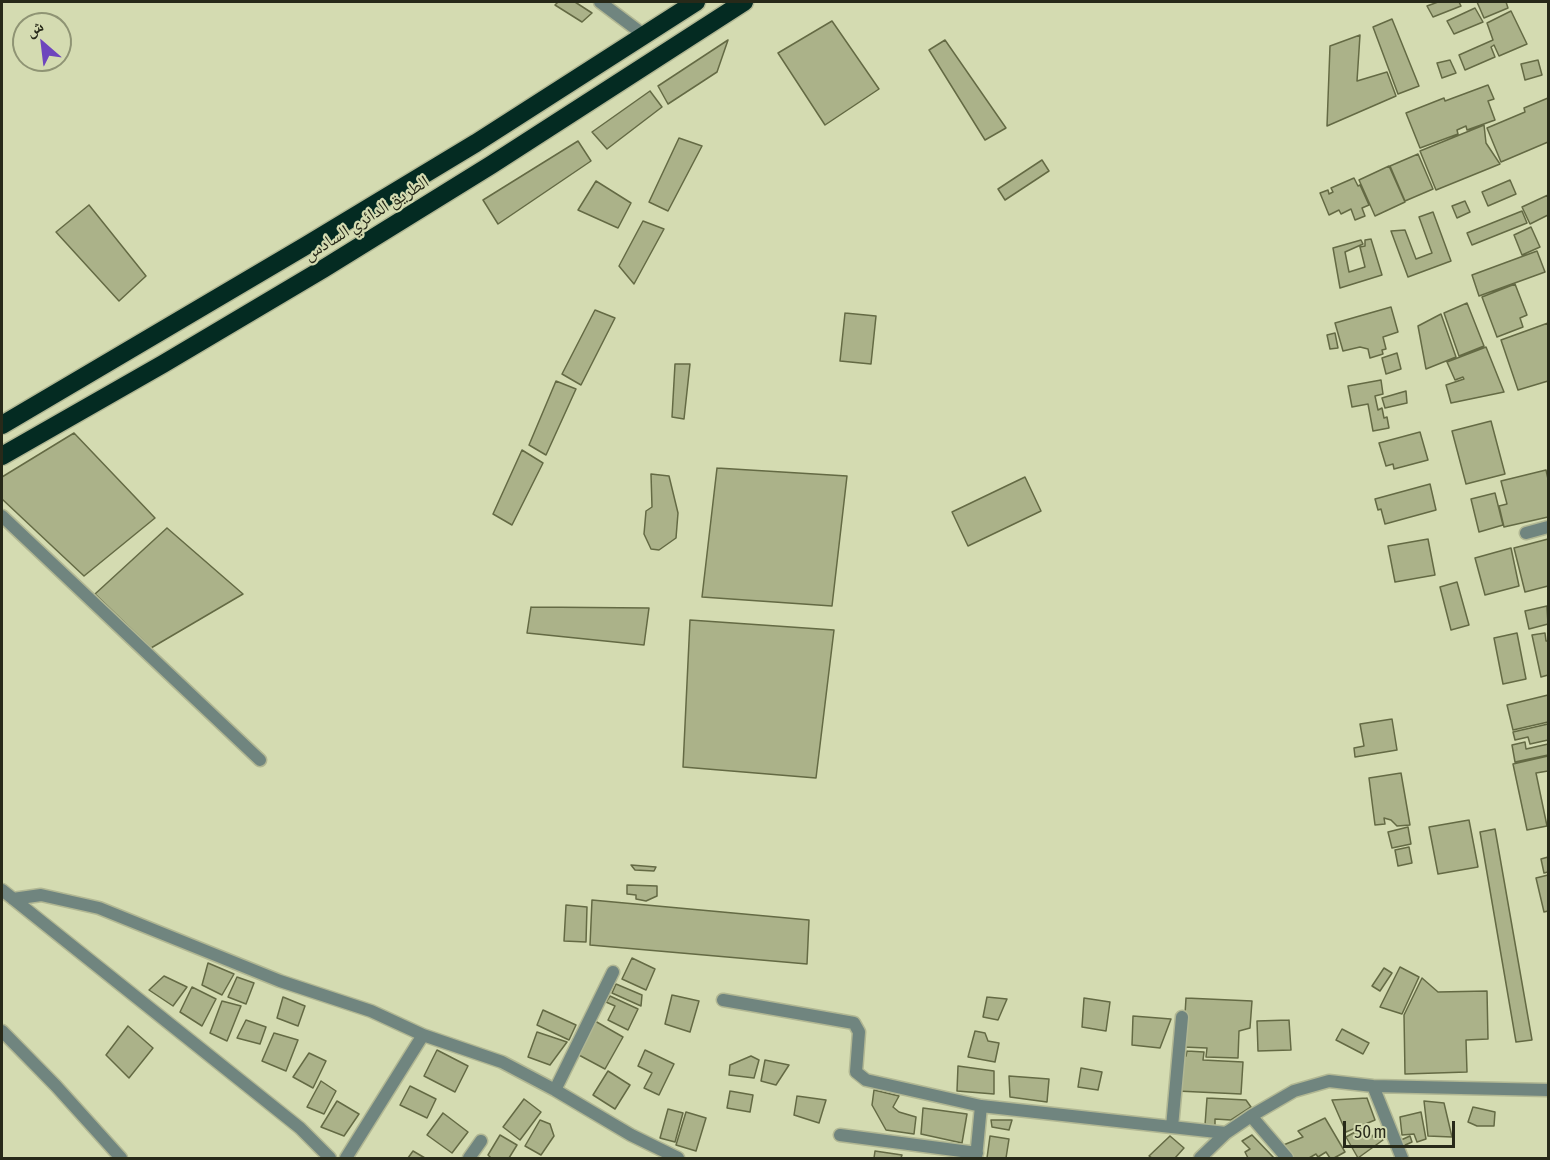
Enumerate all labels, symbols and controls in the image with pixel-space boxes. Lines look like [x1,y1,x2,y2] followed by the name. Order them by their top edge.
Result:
[12,12,72,72] north arrow
[23,16,46,40] text: ش
[299,171,433,265] street label: الطريق الدائري السادس
[1346,1109,1458,1147] scale bar
[1354,1121,1386,1142] text: 50 m

